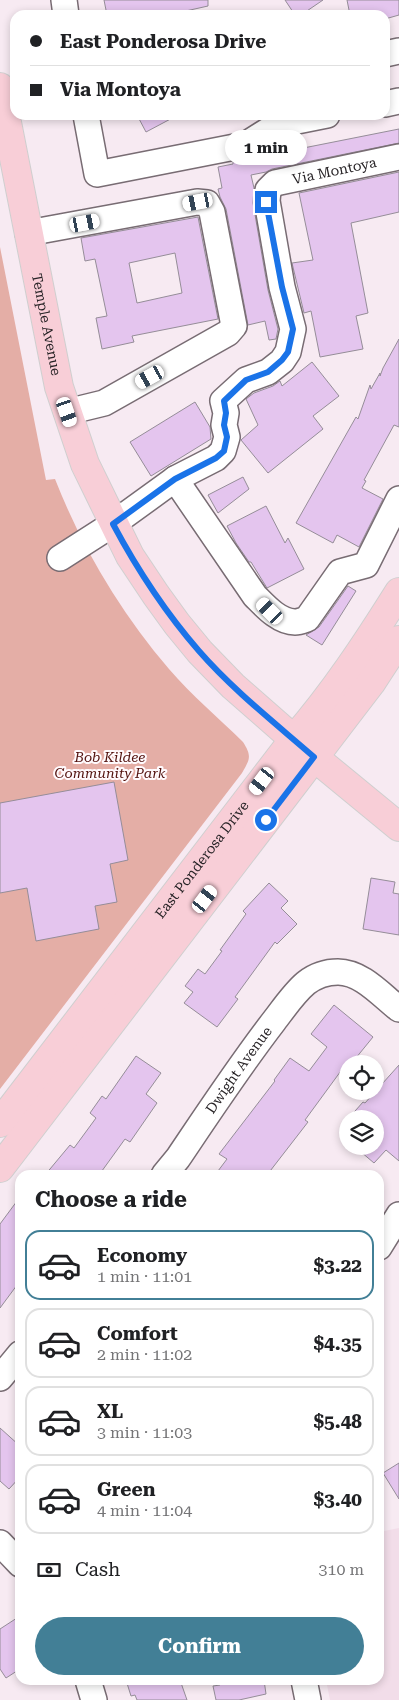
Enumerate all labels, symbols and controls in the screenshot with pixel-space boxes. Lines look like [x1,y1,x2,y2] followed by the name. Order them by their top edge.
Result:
[60,30,266,53] text: East Ponderosa Drive
[60,78,181,101] text: Via Montoya
[225,130,307,164] callout: 1 min
[244,138,288,157] text: 1 min
[291,154,378,187] street label: Via Montoya
[255,191,277,213] route end
[181,192,214,212] car
[68,213,101,233] car
[29,272,65,377] street label: Temple Avenue
[133,363,166,391] car
[55,395,78,429] car
[254,595,285,627] car
[55,749,166,781] park label: Bob Kildee Community Park
[246,765,277,797] car
[152,797,252,921] street label: East Ponderosa Drive
[255,809,277,831] route start
[189,883,220,915] car
[202,1023,275,1117] street label: Dwight Avenue
[339,1055,384,1155] map controls
[339,1055,384,1100] button: locate
[339,1110,384,1155] button: layers
[35,1187,187,1212] text: Choose a ride
[37,1243,82,1288] icon: car
[97,1244,187,1267] text: Economy
[313,1254,362,1277] text: $3.22
[97,1267,192,1286] text: 1 min · 11:01
[37,1321,82,1366] icon: car
[97,1322,178,1345] text: Comfort
[313,1332,362,1355] text: $4.35
[97,1345,192,1364] text: 2 min · 11:02
[37,1399,82,1444] icon: car
[97,1400,123,1423] text: XL
[313,1410,362,1433] text: $5.48
[97,1423,192,1442] text: 3 min · 11:03
[37,1477,82,1522] icon: car
[97,1478,155,1501] text: Green
[313,1488,362,1511] text: $3.40
[97,1501,192,1520] text: 4 min · 11:04
[35,1556,63,1584] icon: cash
[75,1558,120,1581] text: Cash
[318,1560,364,1579] text: 310 m
[35,1617,364,1675] button: Confirm

